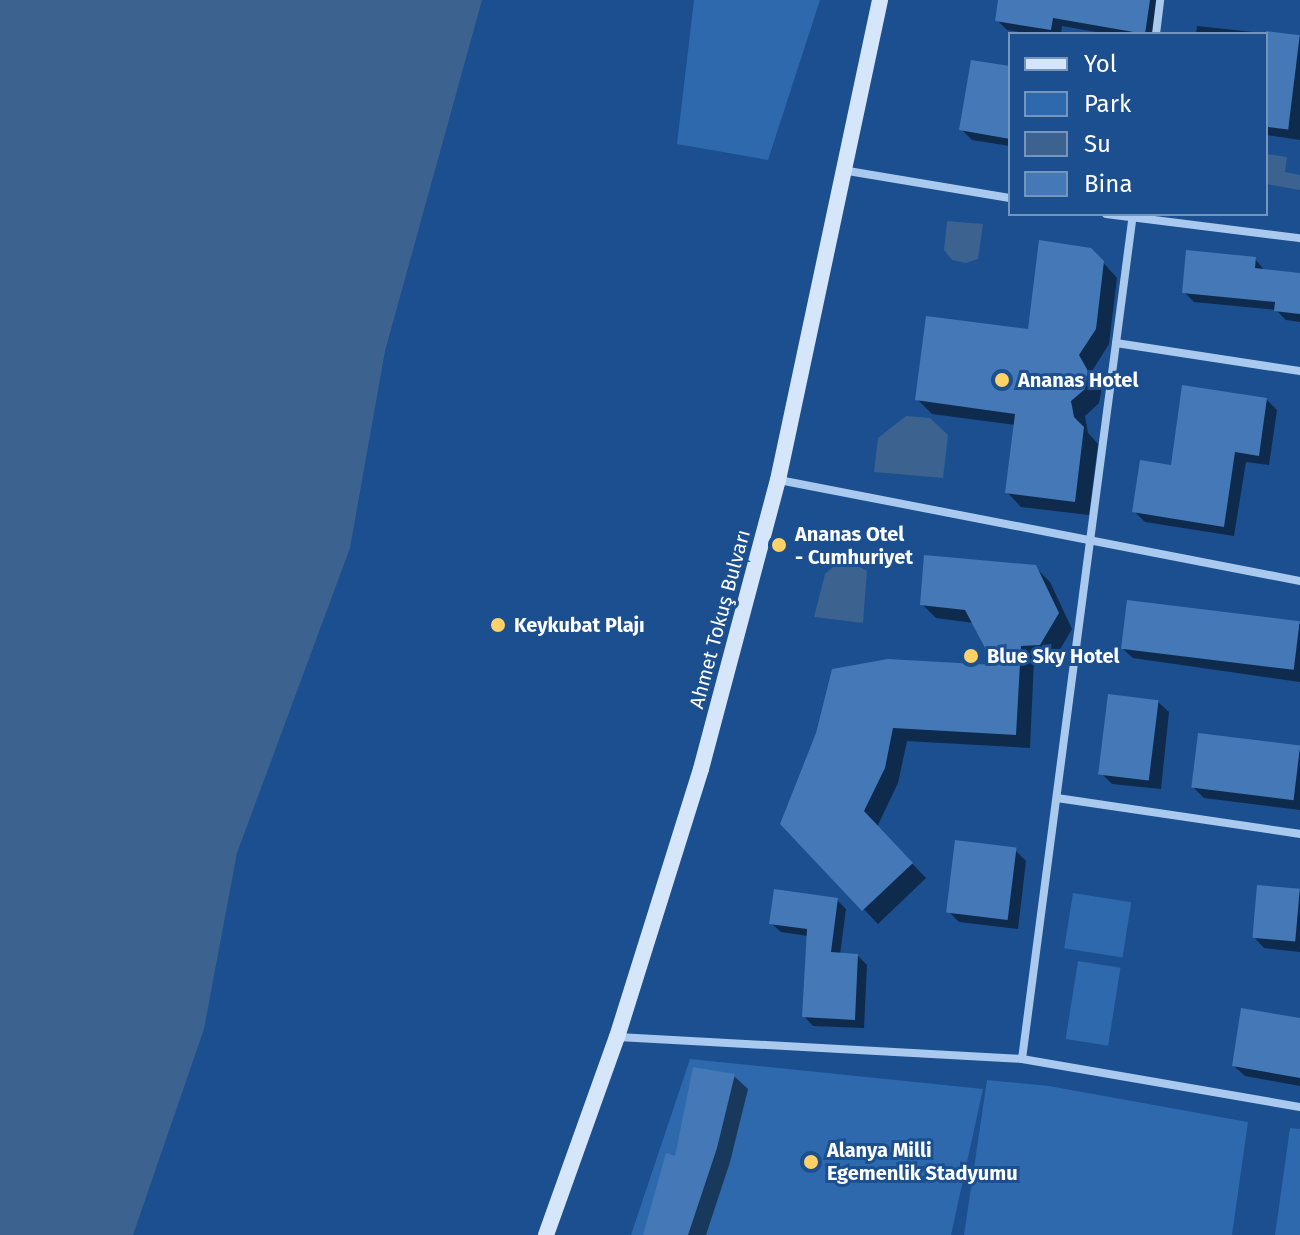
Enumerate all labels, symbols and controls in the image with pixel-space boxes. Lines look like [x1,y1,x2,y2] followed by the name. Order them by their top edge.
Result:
[1008,32,1268,216] legend
[1084,50,1117,78] text: Yol
[1084,90,1131,118] text: Park
[1084,130,1111,158] text: Su
[1084,170,1132,198] text: Bina
[1018,368,1138,392] place label: Ananas Hotel
[993,371,1011,389] marker: Ananas Hotel
[795,522,913,569] place label: Ananas Otel - Cumhuriyet
[685,527,755,711] street label: Ahmet Tokuş Bulvarı
[770,536,788,554] marker: Ananas Otel - Cumhuriyet
[514,613,645,637] place label: Keykubat Plajı
[489,616,507,634] marker: Keykubat Plajı
[987,644,1119,668] place label: Blue Sky Hotel
[962,647,980,665] marker: Blue Sky Hotel
[827,1138,1018,1185] place label: Alanya Milli Egemenlik Stadyumu
[802,1153,820,1171] marker: Alanya Milli Egemenlik Stadyumu

